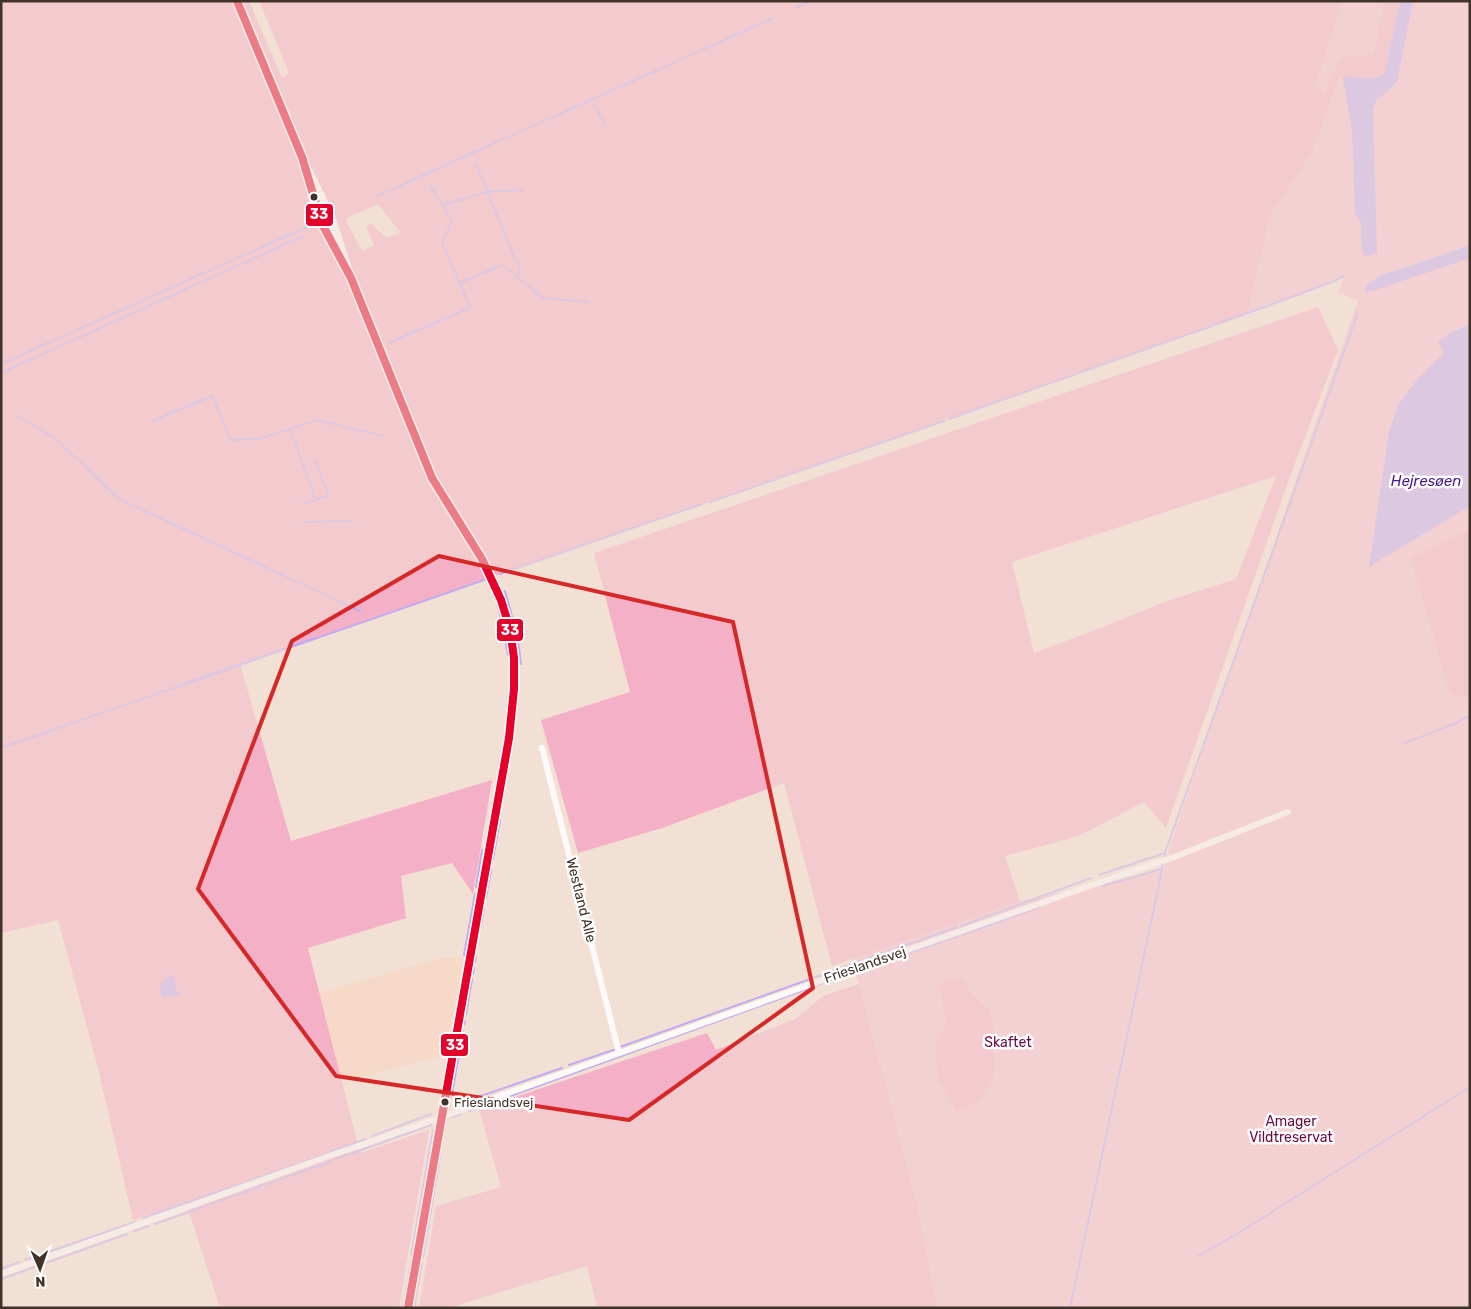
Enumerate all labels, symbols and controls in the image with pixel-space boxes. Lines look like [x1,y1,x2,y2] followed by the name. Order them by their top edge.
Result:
[309,192,319,202] unlabelled marker
[305,203,334,227] line badge: 33
[310,206,328,223] text: 33
[1391,472,1461,490] water label: Hejresøen
[496,618,524,642] line badge: 33
[501,622,519,639] text: 33
[562,856,600,944] street label: Westland Alle
[822,943,908,987] street label: Frieslandsvej
[440,1033,469,1057] line badge: 33
[984,1034,1032,1051] park label: Skaftet
[446,1037,464,1054] text: 33
[454,1095,533,1110] place label: Frieslandsvej
[440,1097,450,1107] marker: Frieslandsvej
[1249,1113,1333,1146] park label: Amager Vildtreservat
[15,1244,65,1294] north arrow
[35,1273,46,1290] text: N

